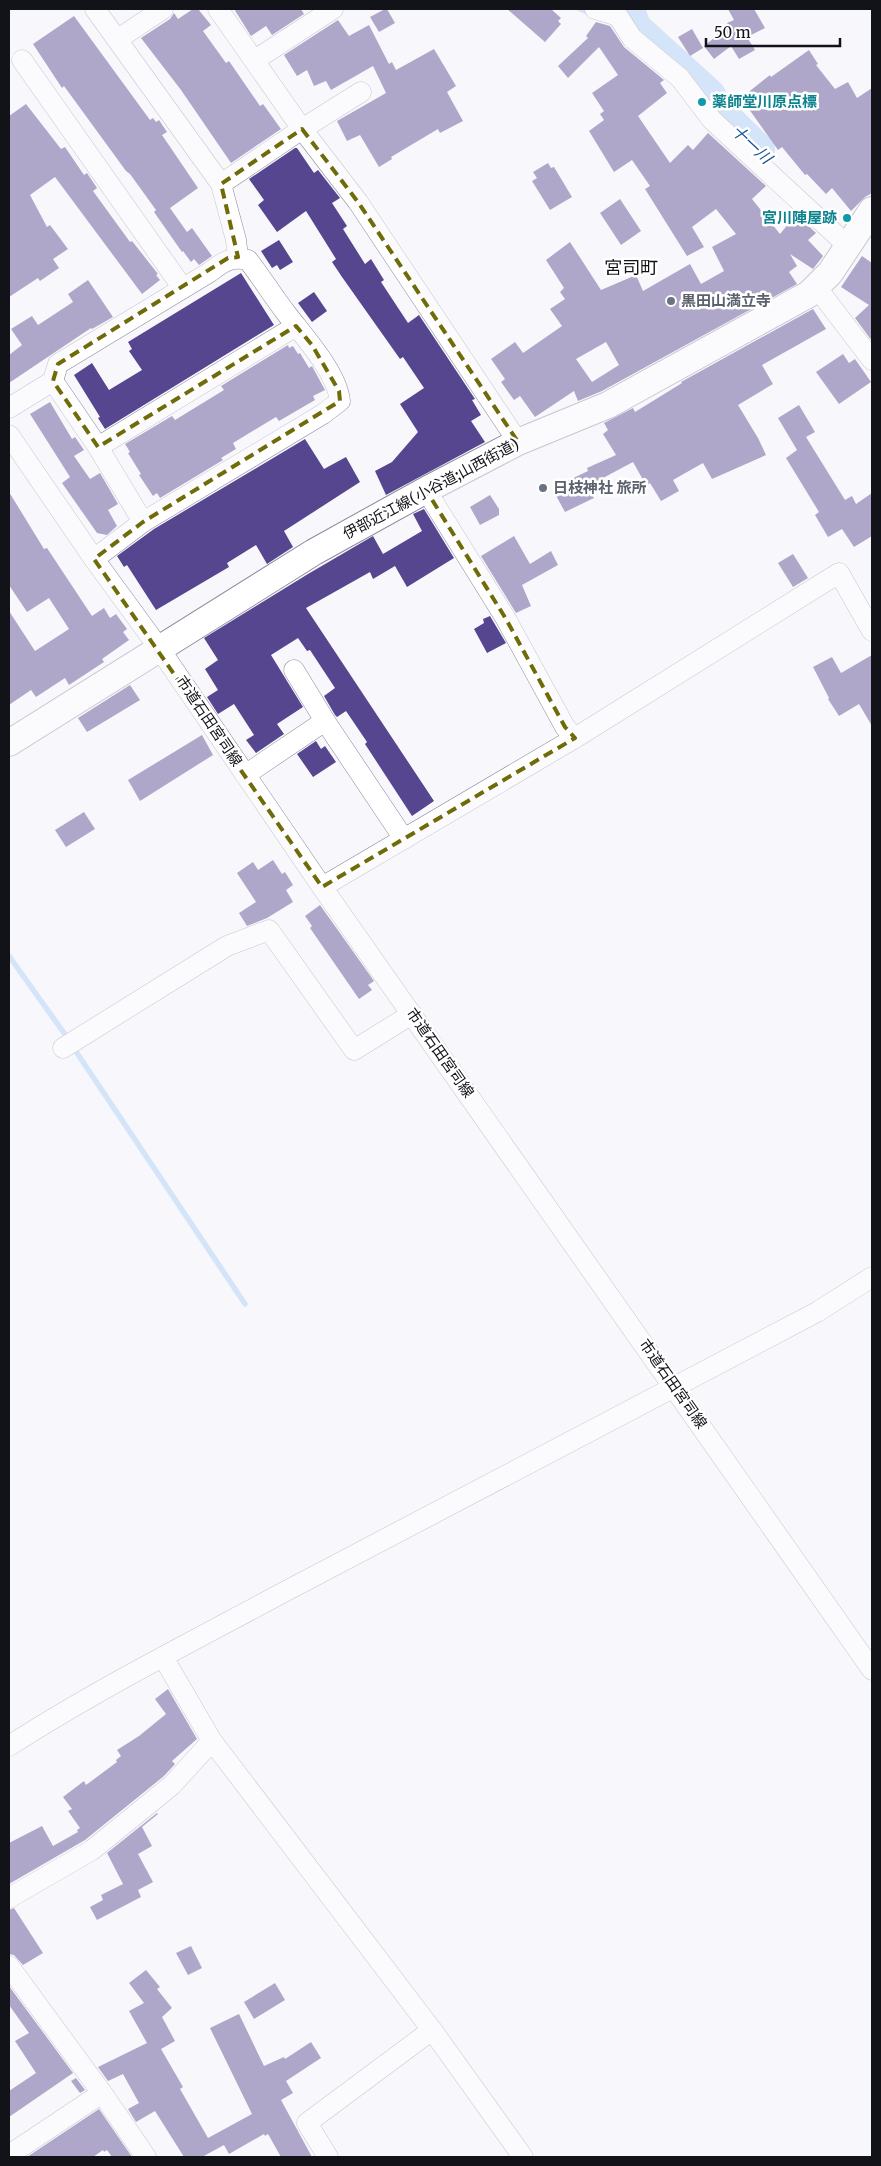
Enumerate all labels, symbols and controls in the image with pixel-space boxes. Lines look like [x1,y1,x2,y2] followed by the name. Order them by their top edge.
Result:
[706,15,840,47] scale bar
[714,23,751,42] text: 50 m
[712,92,817,111] place label: 薬師堂川原点標
[696,96,708,108] marker: 薬師堂川原点標
[728,120,778,169] water label: 十一川
[762,208,837,227] place label: 宮川陣屋跡
[841,212,853,224] marker: 宮川陣屋跡
[604,256,658,279] district label: 宮司町
[681,291,771,310] place label: 黒田山満立寺
[665,295,677,307] marker: 黒田山満立寺
[339,434,522,543] street label: 伊部近江線(小谷道;山西街道)
[553,478,647,497] place label: 日枝神社 旅所
[537,482,549,494] marker: 日枝神社 旅所
[172,672,247,770] street label: 市道石田宮司線
[403,1004,478,1101] street label: 市道石田宮司線
[636,1335,711,1432] street label: 市道石田宮司線

